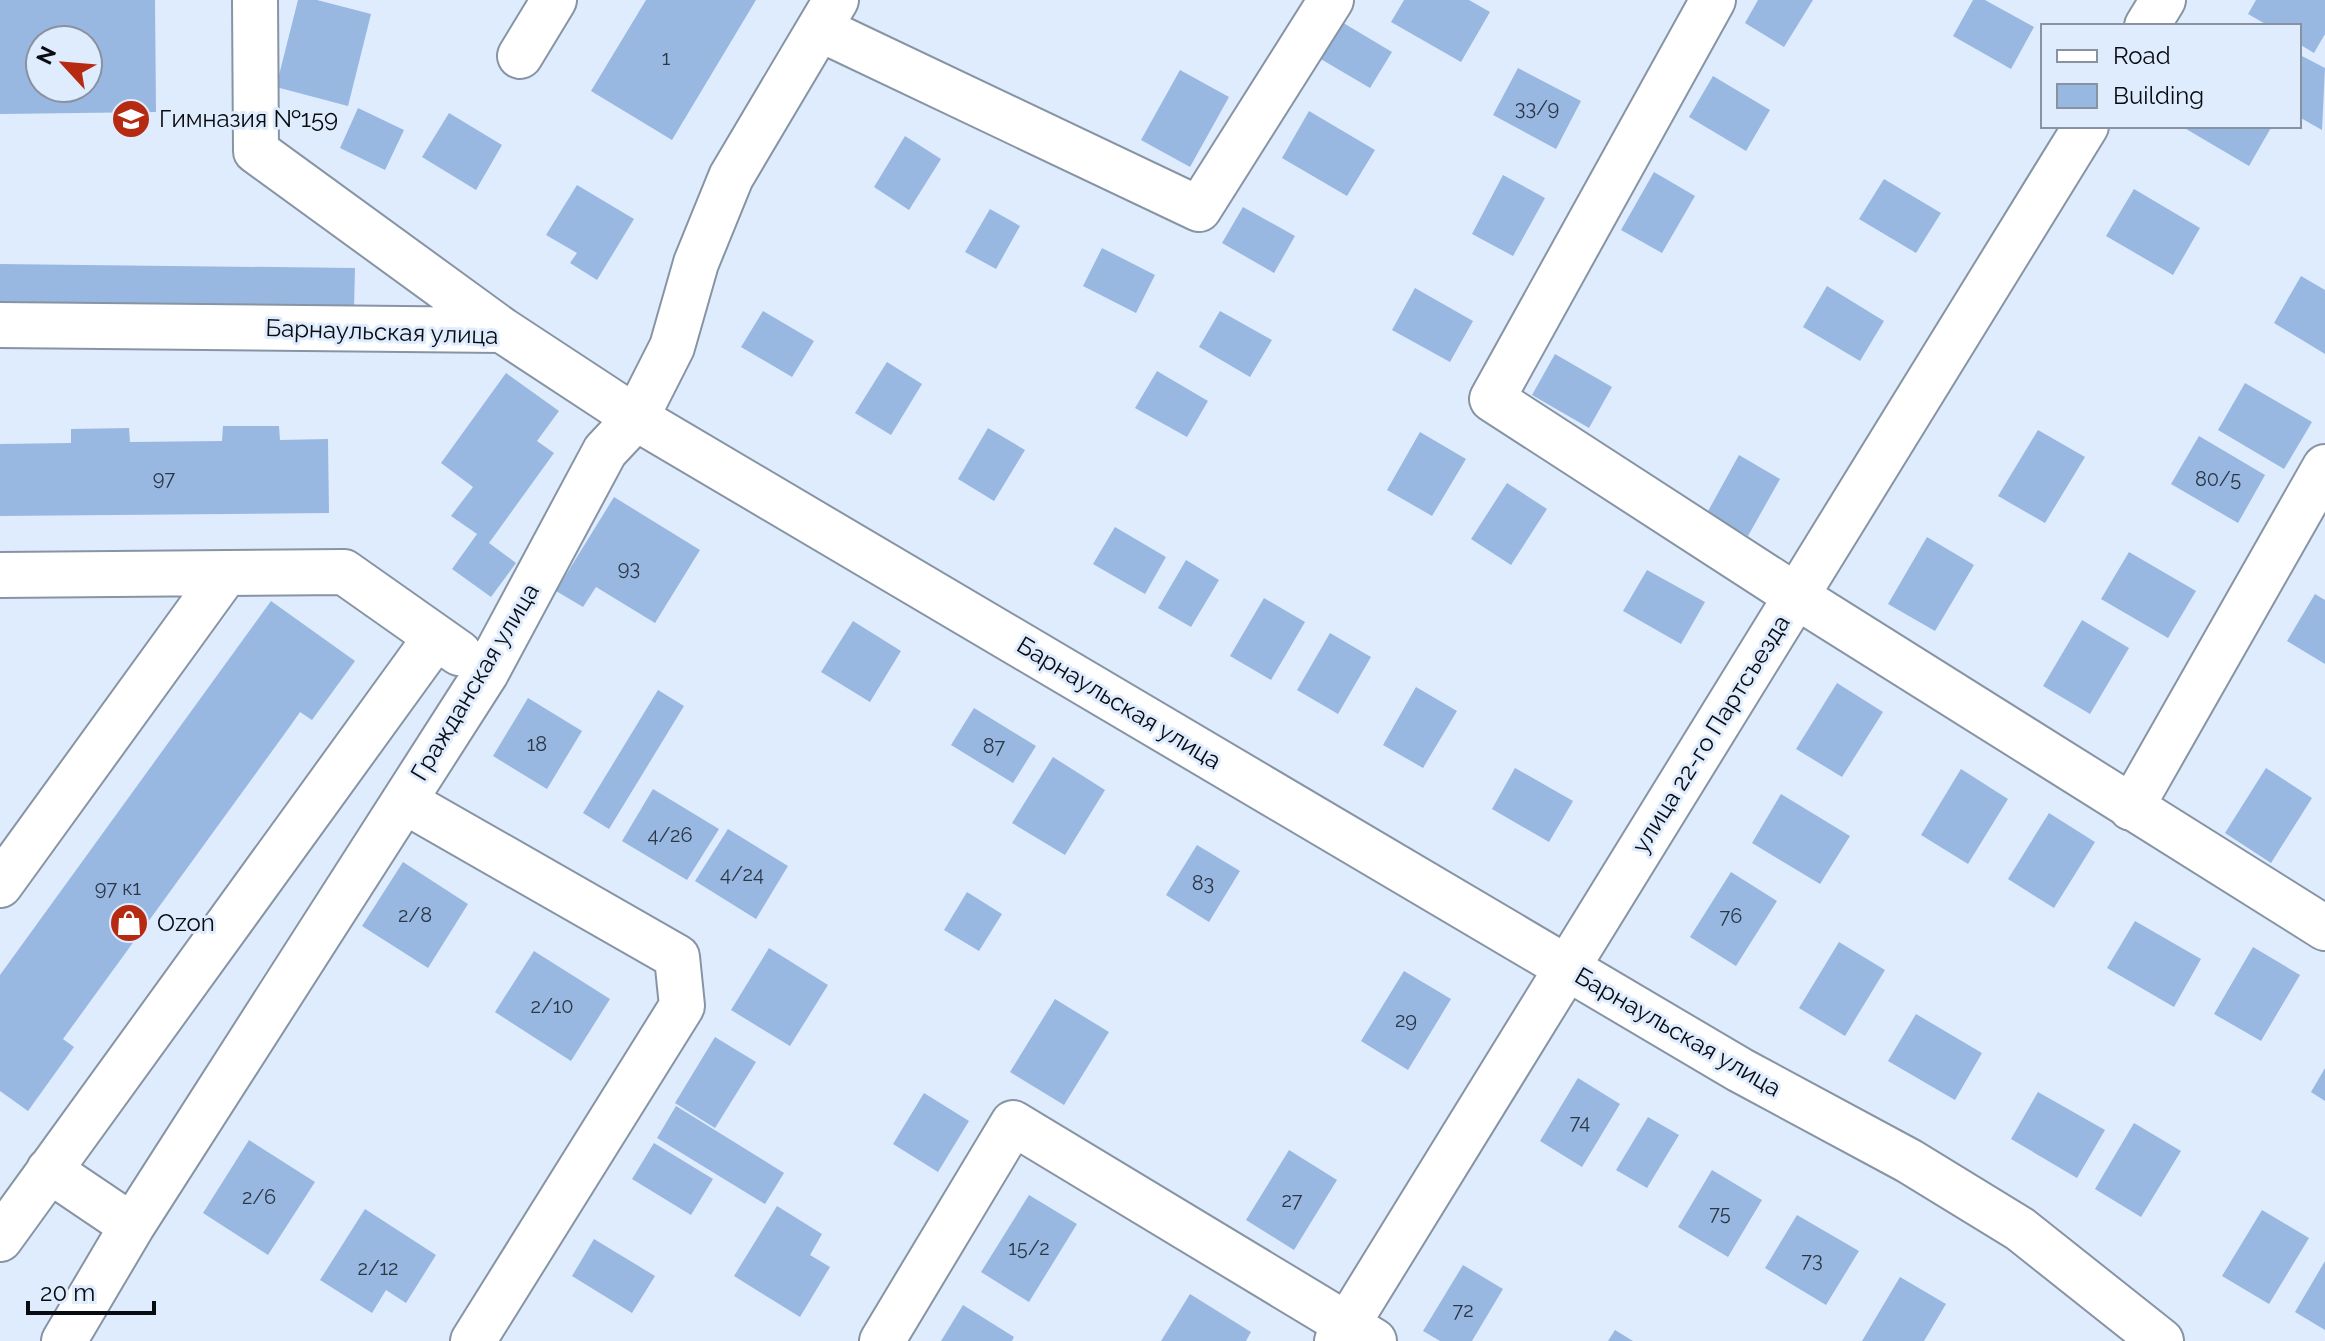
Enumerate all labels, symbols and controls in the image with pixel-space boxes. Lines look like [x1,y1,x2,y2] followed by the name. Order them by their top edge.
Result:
[24,24,104,104] north arrow
[2041,24,2301,128] legend
[2113,41,2171,70] text: Road
[31,42,61,68] text: N
[662,46,671,70] house number: 1
[2113,81,2204,110] text: Building
[1515,96,1559,120] house number: 33/9
[110,98,152,140] school or university icon: Гимназия №159
[159,104,338,133] place label: Гимназия №159
[265,313,499,350] street label: Барнаульская улица
[153,466,175,490] house number: 97
[2195,467,2241,491] house number: 80/5
[618,556,640,580] house number: 93
[404,578,545,786] street label: Гражданская улица
[1625,609,1796,858] street label: улица 22-го Партсъезда
[1012,630,1227,775] street label: Барнаульская улица
[527,732,547,756] house number: 18
[983,734,1006,758] house number: 87
[648,823,693,847] house number: 4/26
[720,862,764,886] house number: 4/24
[1192,871,1214,895] house number: 83
[95,876,142,900] house number: 97 к1
[108,902,150,944] shop icon: Ozon
[398,903,432,927] house number: 2/8
[1720,904,1742,928] house number: 76
[157,908,215,937] place label: Ozon
[1570,961,1786,1102] street label: Барнаульская улица
[531,994,573,1018] house number: 2/10
[1395,1008,1417,1032] house number: 29
[1570,1110,1590,1134] house number: 74
[242,1185,276,1209] house number: 2/6
[1281,1188,1303,1212] house number: 27
[1709,1201,1731,1225] house number: 75
[1008,1236,1050,1260] house number: 15/2
[1801,1248,1823,1272] house number: 73
[357,1256,399,1280] house number: 2/12
[28,1265,154,1315] scale bar
[40,1278,95,1307] text: 20 m
[1452,1298,1474,1322] house number: 72

